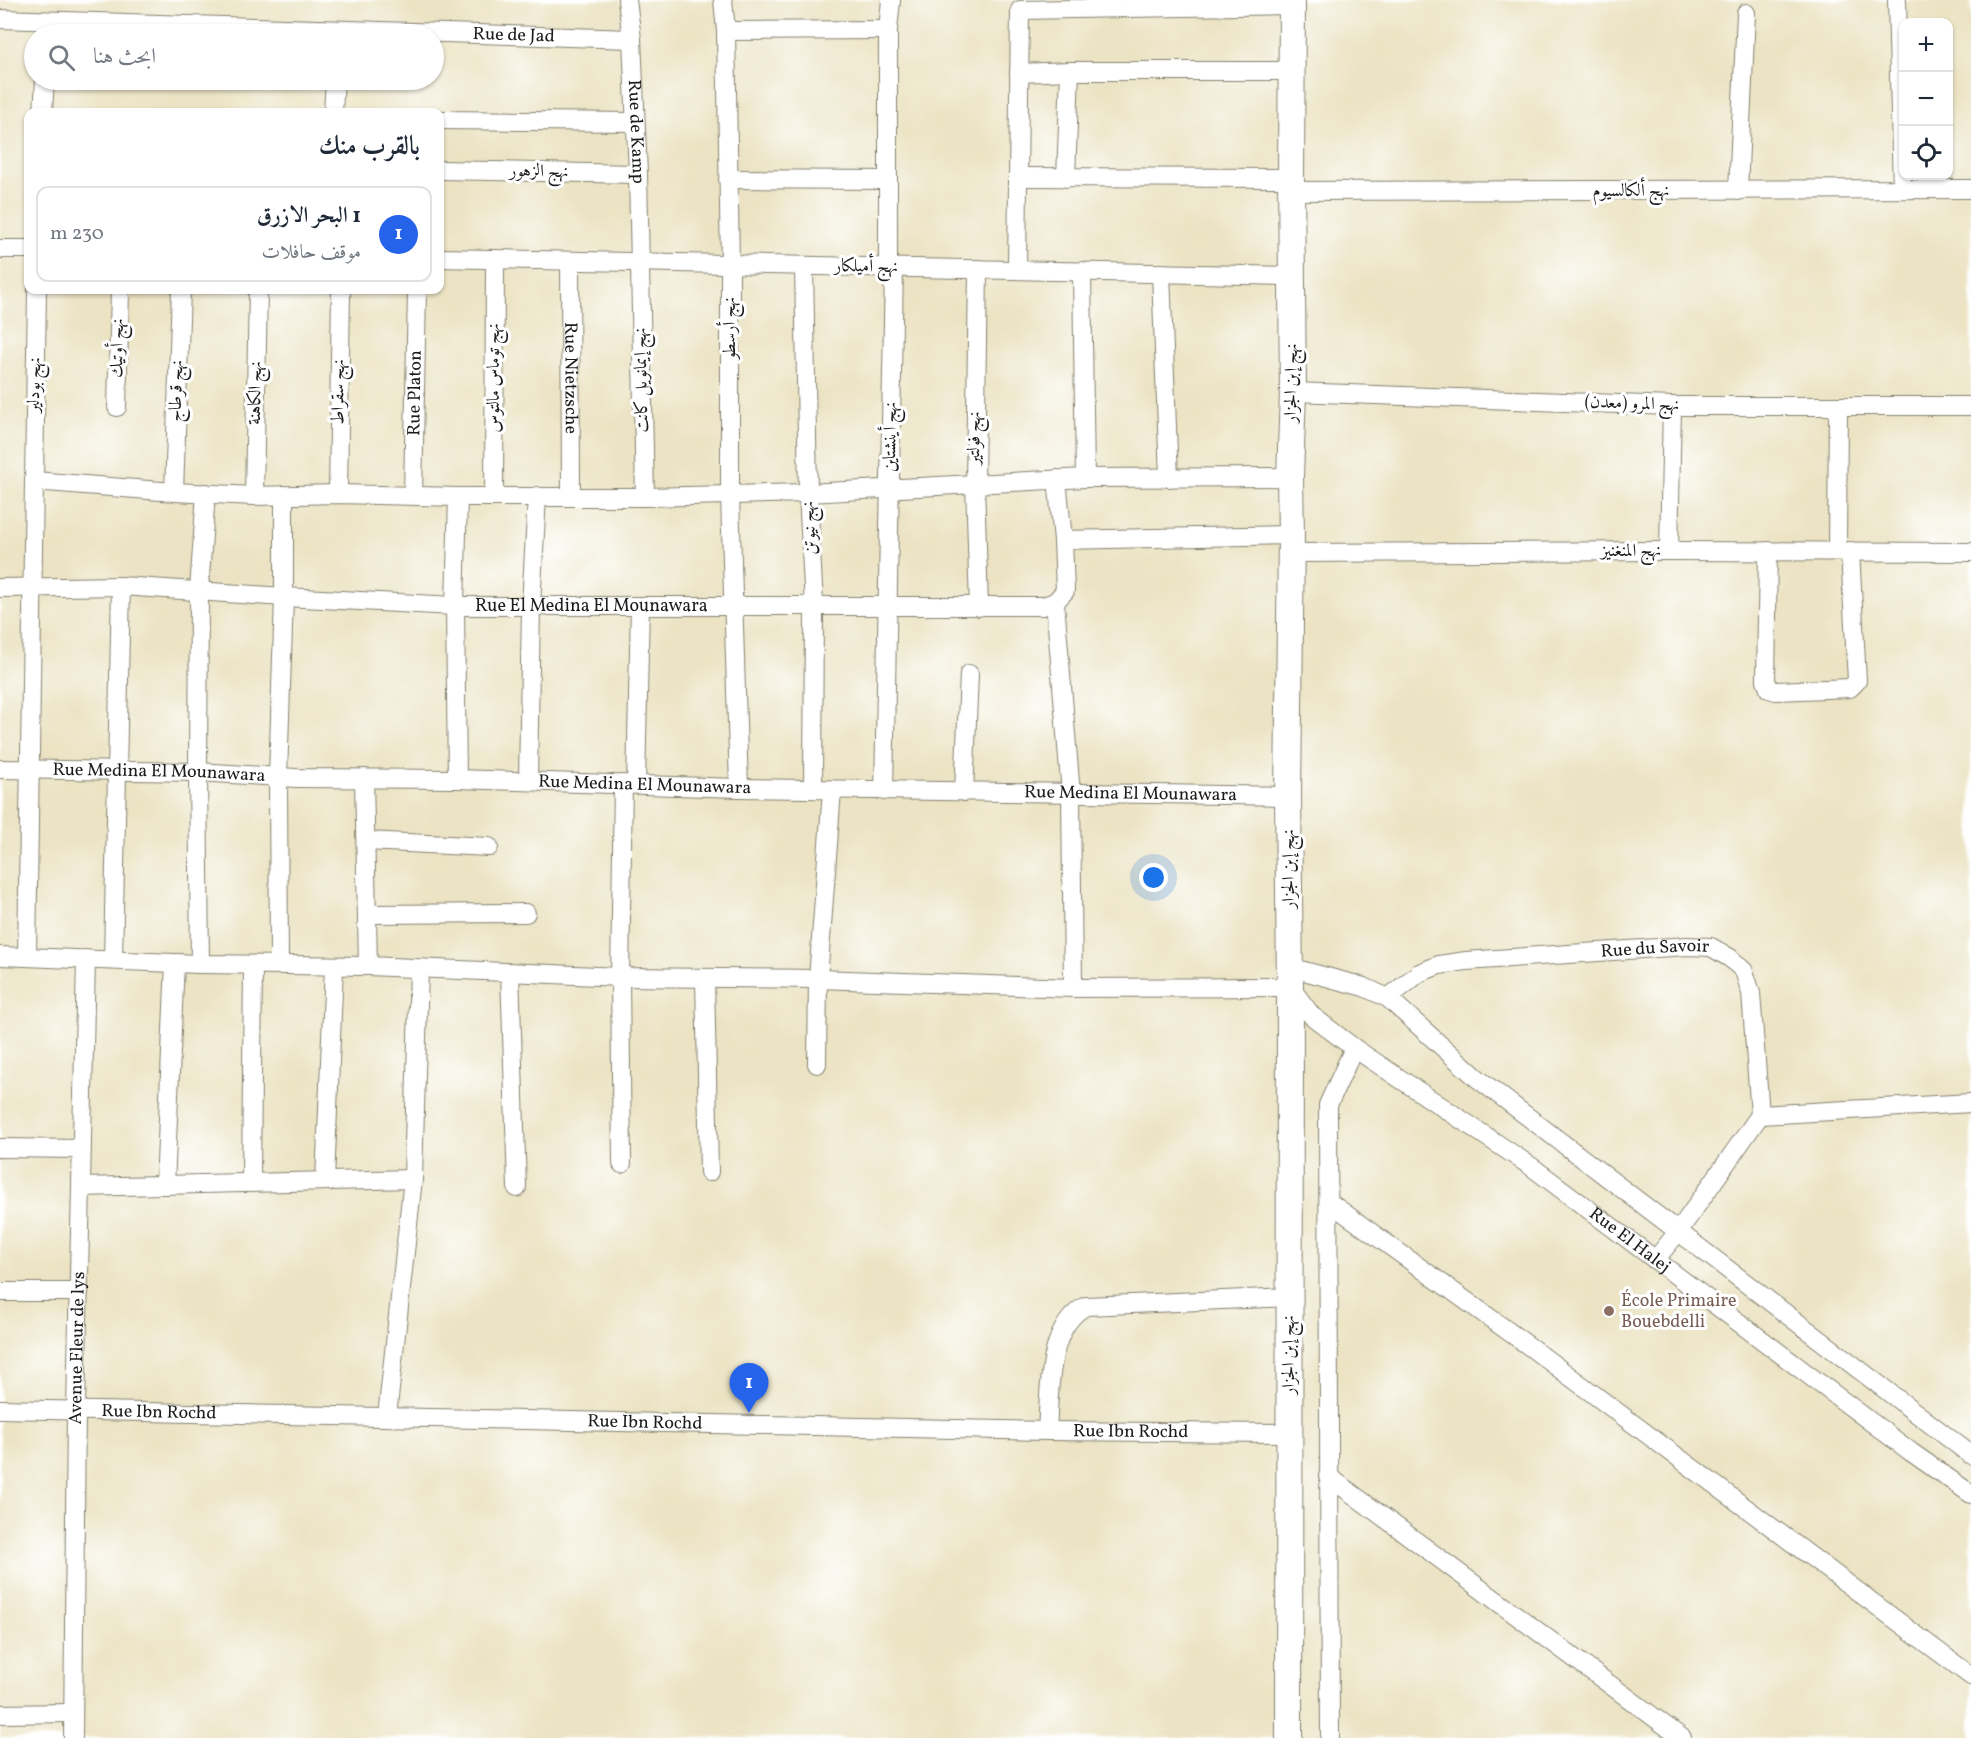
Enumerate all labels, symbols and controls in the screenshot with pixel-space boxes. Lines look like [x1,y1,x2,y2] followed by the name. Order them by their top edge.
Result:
[1899,18,1953,180] map controls
[1899,18,1953,72] button: +
[472,21,555,49] street label: Rue de Jad
[24,24,444,90] search box
[45,41,78,74] icon: search
[93,42,156,73] text: ابحث هنا
[1899,72,1953,126] button: −
[621,79,651,184] street label: Rue de Kamp
[1899,126,1953,180] button: locate
[319,129,420,165] text: بالقرب منك
[507,159,569,187] street label: نهج الزهور
[1592,177,1670,206] street label: نهج ألكالسيوم
[257,201,361,232] text: 1 البحر الازرق
[50,220,104,248] text: 230 m
[394,220,403,248] text: 1
[261,239,361,267] text: موقف حافلات
[832,252,898,282] street label: نهج أميلكار
[716,297,745,361] street label: نهج أرسطو
[103,318,133,378] street label: نهج أوتيك
[558,322,583,434] street label: Rue Nietzsche
[482,323,509,433] street label: نهج توماس مالتوس
[629,327,657,433] street label: نهج إيمانويل كانت
[1279,343,1307,425] street label: نهج إبن الجزار
[402,350,428,436] street label: Rue Platon
[21,357,50,415] street label: نهج بودلير
[163,359,193,423] street label: نهج قرطاج
[326,359,354,425] street label: نهج سقراط
[243,361,271,425] street label: نهج الكاهنة
[1584,390,1680,420] street label: نهج المرو (معدن)
[876,402,906,472] street label: نهج أينشتاين
[962,411,990,467] street label: نهج فولتير
[796,500,826,556] street label: نهج نيوتن
[1599,539,1661,566] street label: نهج المنغنيز
[475,594,708,619] street label: Rue El Medina El Mounawara
[52,757,266,789] street label: Rue Medina El Mounawara
[538,769,751,801] street label: Rue Medina El Mounawara
[1024,780,1237,808] street label: Rue Medina El Mounawara
[1277,829,1304,911] street label: نهج إبن الجزار
[1139,863,1168,892] your location
[1600,933,1710,964] street label: Rue du Savoir
[1584,1202,1675,1279] street label: Rue El Halej
[63,1271,92,1425] street label: Avenue Fleur de lys
[1621,1289,1737,1335] place label: École Primaire Bouebdelli
[1602,1304,1616,1318] marker: École Primaire Bouebdelli
[1277,1315,1304,1397] street label: نهج إبن الجزار
[730,1364,768,1413] pin: 1
[101,1399,217,1426] street label: Rue Ibn Rochd
[587,1409,703,1436] street label: Rue Ibn Rochd
[1073,1419,1188,1445] street label: Rue Ibn Rochd

